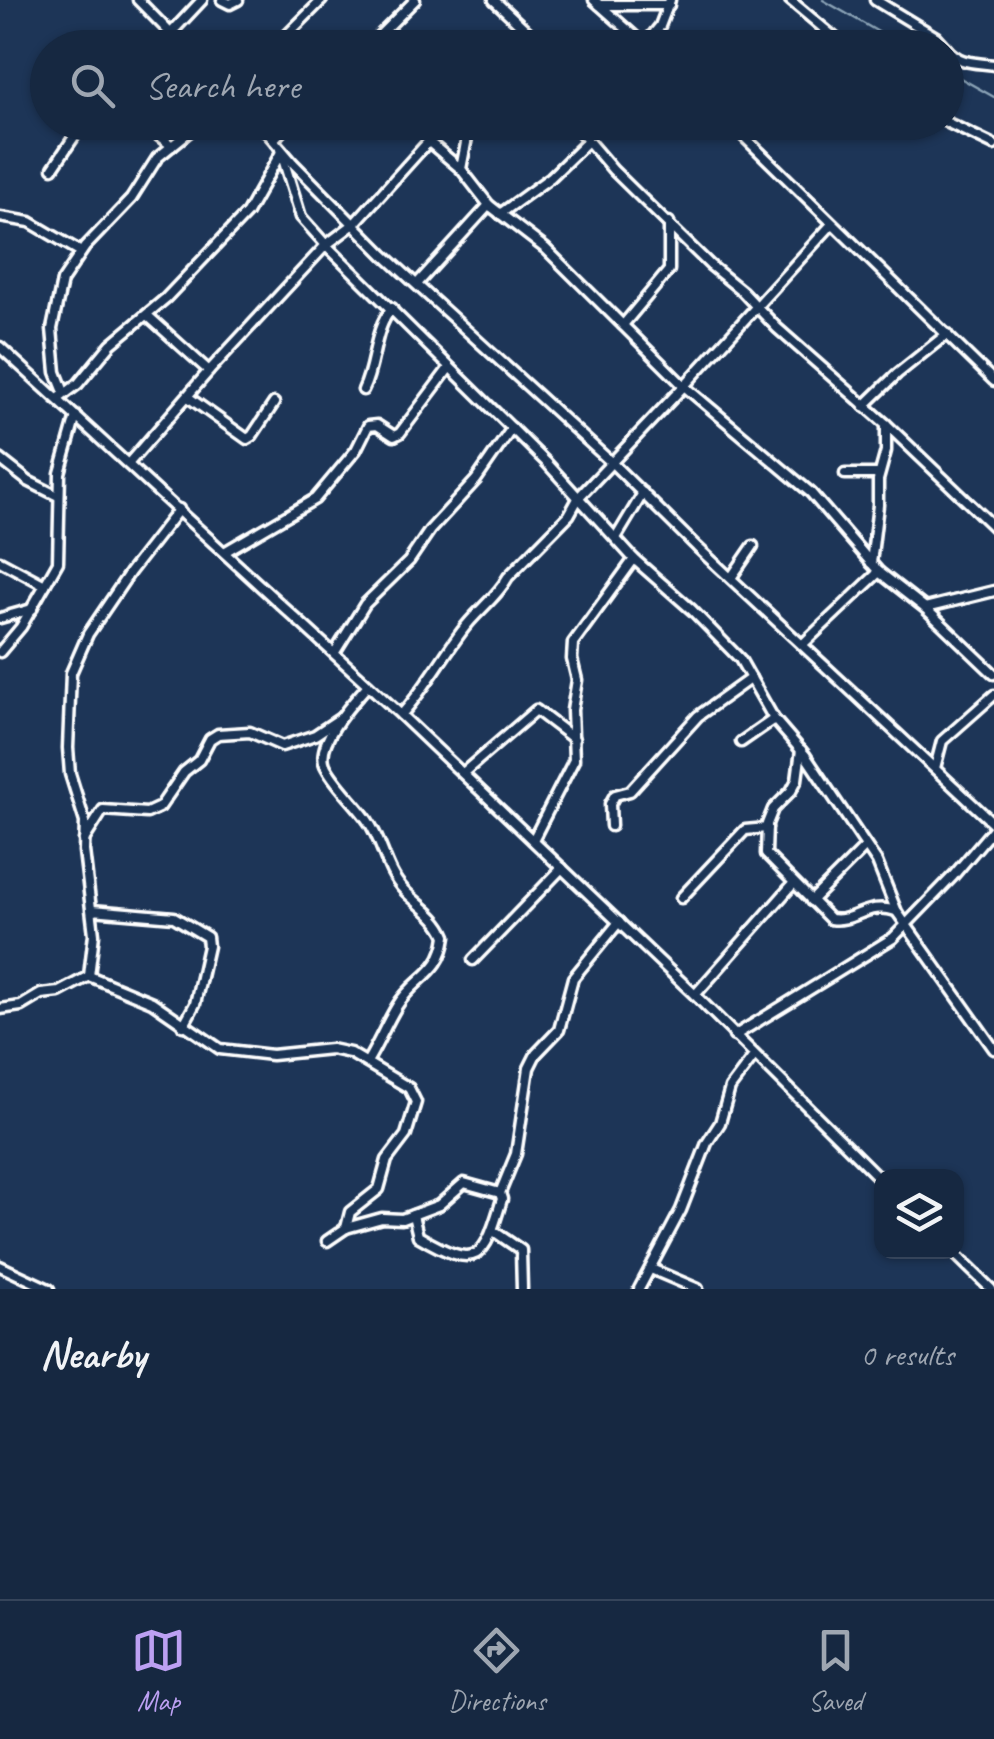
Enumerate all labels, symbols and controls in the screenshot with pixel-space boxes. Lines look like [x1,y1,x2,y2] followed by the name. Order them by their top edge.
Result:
[30,30,964,140] search box
[65,58,120,113] icon: search
[145,62,300,109] text: Search here
[874,1169,964,1259] map controls
[874,1169,964,1259] button: layers
[40,1328,146,1381] text: Nearby
[860,1334,954,1375] text: 0 results
[131,1623,186,1718] tab: Map
[448,1623,546,1718] tab: Directions
[808,1623,863,1718] tab: Saved

